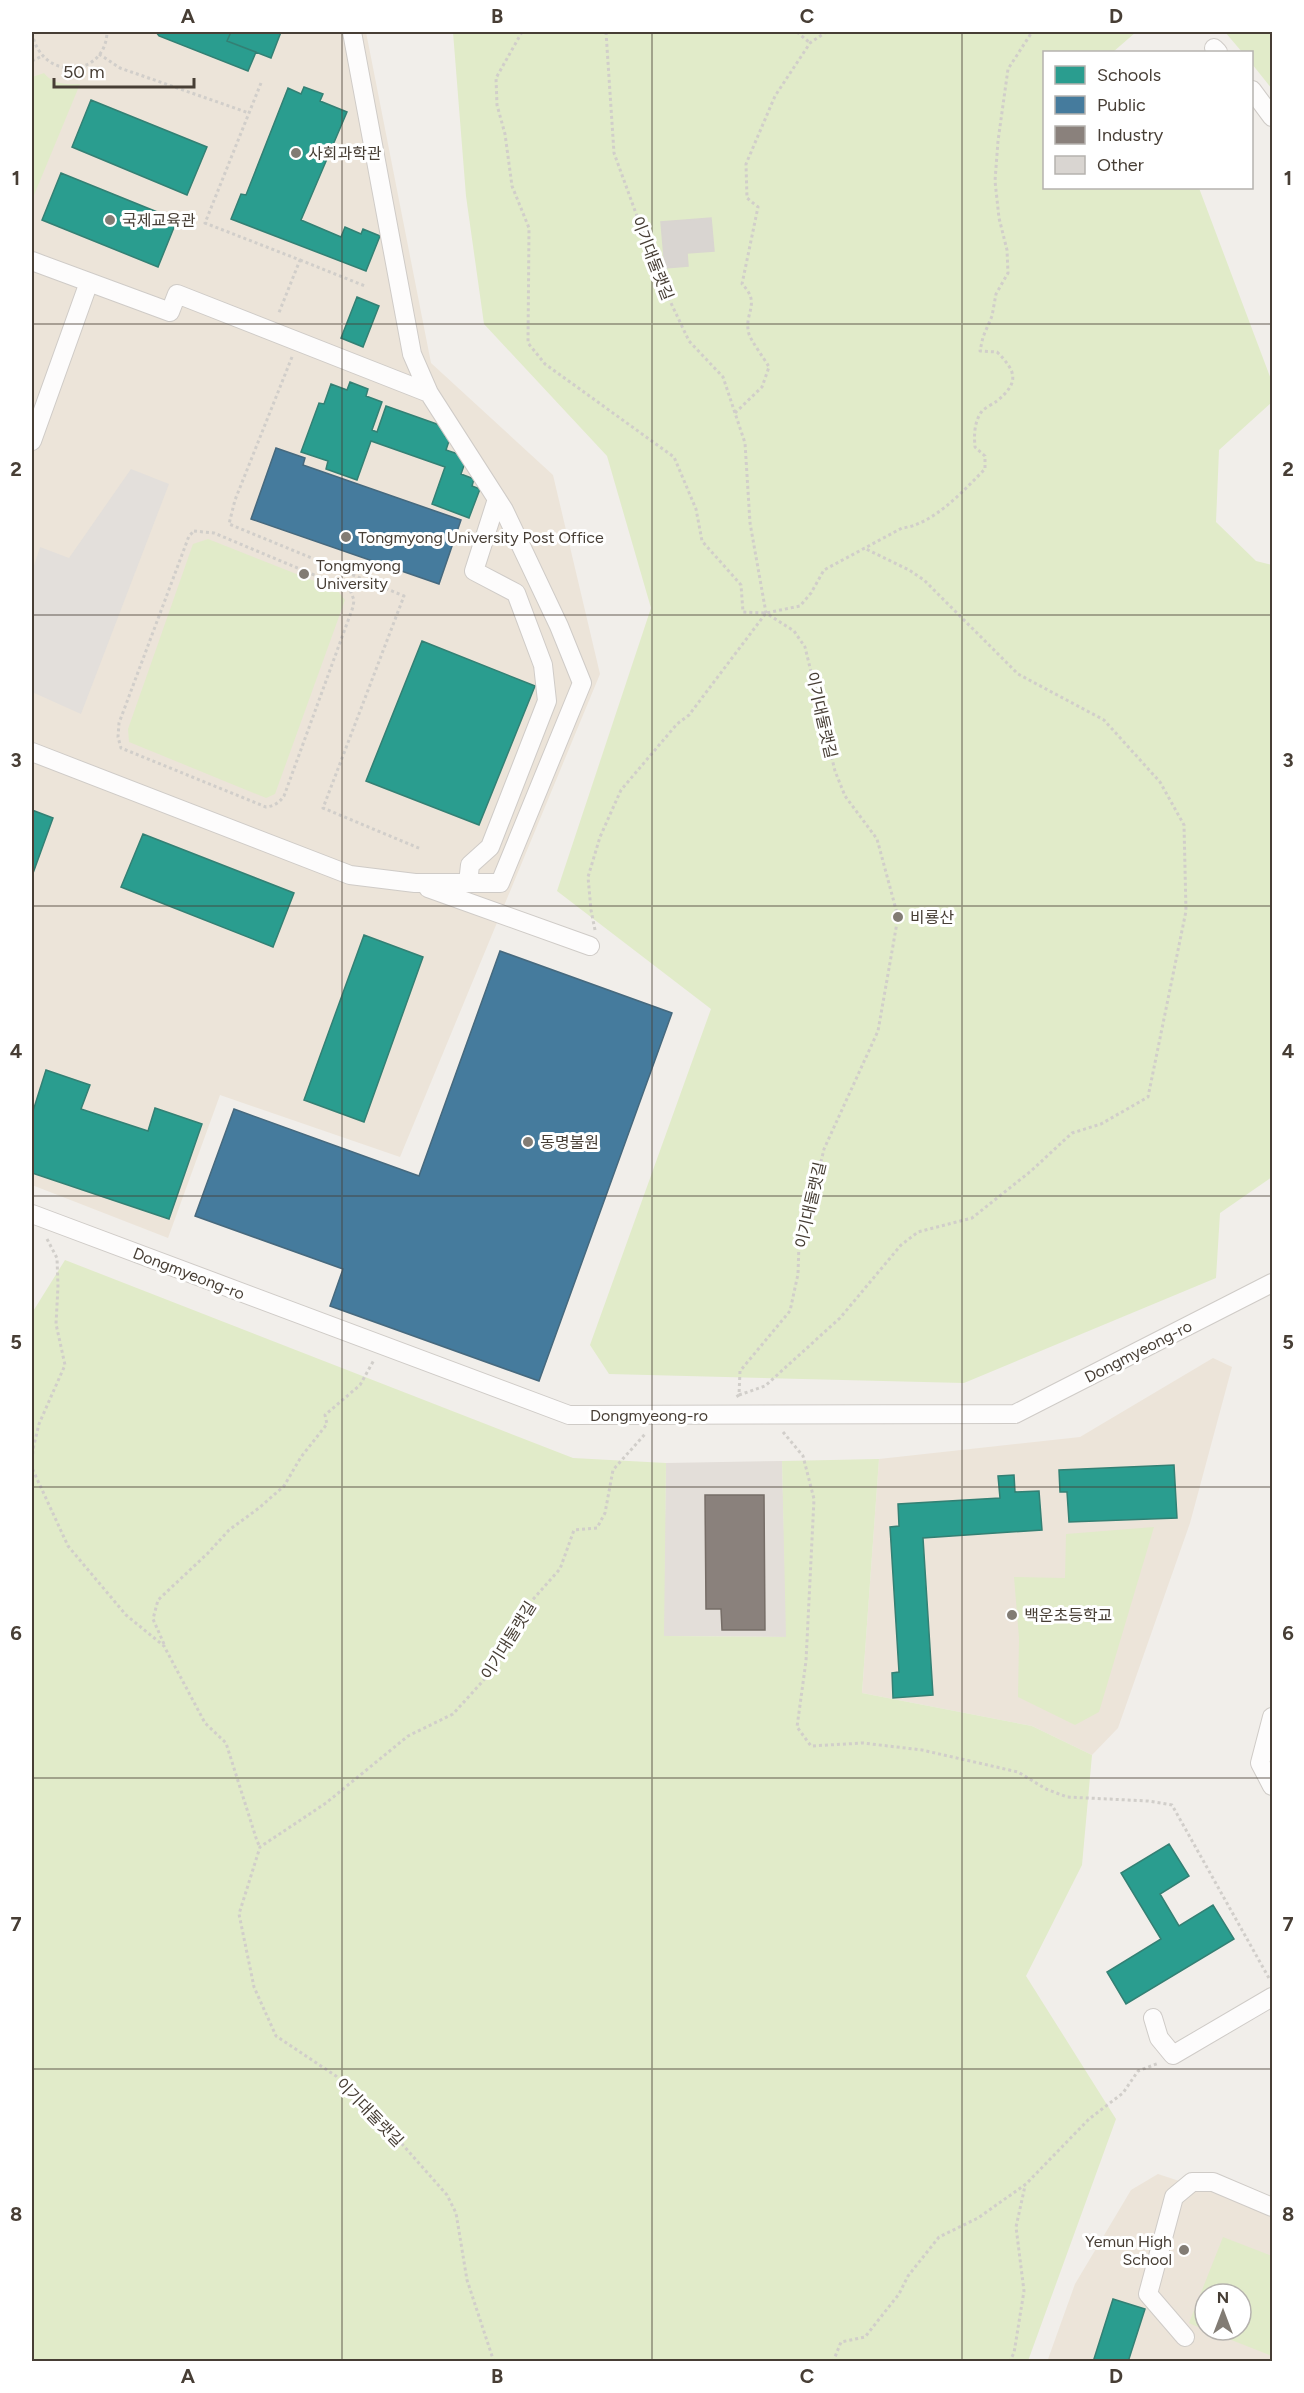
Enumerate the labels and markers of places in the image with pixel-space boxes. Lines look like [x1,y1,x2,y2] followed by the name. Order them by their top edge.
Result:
[308,144,382,163] place label: 사회과학관
[289,146,303,160] marker: 사회과학관
[122,211,196,230] place label: 국제교육관
[103,213,117,227] marker: 국제교육관
[358,528,604,547] place label: Tongmyong University Post Office
[339,530,353,544] marker: Tongmyong University Post Office
[316,556,401,593] place label: Tongmyong University
[297,567,311,581] marker: Tongmyong University
[910,908,954,927] place label: 비룡산
[891,910,905,924] marker: 비룡산
[540,1133,599,1152] place label: 동명불원
[521,1135,535,1149] marker: 동명불원
[1024,1606,1112,1625] place label: 백운초등학교
[1005,1608,1019,1622] marker: 백운초등학교
[1085,2232,1172,2269] place label: Yemun High School
[1177,2243,1191,2257] marker: Yemun High School

